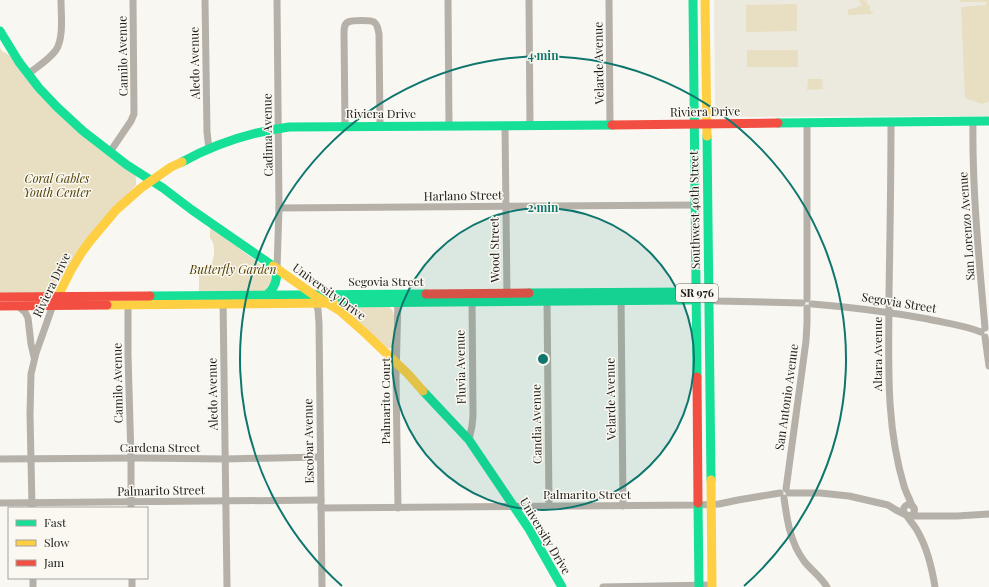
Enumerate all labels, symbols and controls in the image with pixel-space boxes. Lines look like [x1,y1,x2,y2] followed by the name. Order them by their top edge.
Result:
[113,16,131,96] street label: Camilo Avenue
[589,22,607,105] street label: Velarde Avenue
[185,27,203,100] street label: Aledo Avenue
[527,47,559,63] text: 4 min
[258,93,276,177] street label: Cadima Avenue
[670,102,740,120] street label: Riviera Drive
[346,105,416,121] street label: Riviera Drive
[685,150,703,269] street label: Southwest 40th Street
[23,170,92,200] park label: Coral Gables Youth Center
[954,171,978,281] street label: San Lorenzo Avenue
[424,186,503,204] street label: Harlano Street
[528,199,559,215] text: 2 min
[485,216,503,284] street label: Wood Street
[29,249,74,320] street label: Riviera Drive
[290,259,370,323] street label: University Drive
[189,261,276,277] park label: Butterfly Garden
[348,273,425,289] street label: Segovia Street
[676,284,718,302] road number: SR 976
[861,288,939,316] street label: Segovia Street
[869,317,885,392] street label: Altara Avenue
[451,330,469,404] street label: Fluvia Avenue
[108,343,126,423] street label: Camilo Avenue
[771,343,801,451] street label: San Antonio Avenue
[536,352,550,366] centre of rings
[377,357,393,445] street label: Palmarito Court
[203,358,221,431] street label: Aledo Avenue
[601,358,619,441] street label: Velarde Avenue
[527,384,545,464] street label: Candia Avenue
[299,398,317,484] street label: Escobar Avenue
[120,439,201,455] street label: Cardena Street
[117,481,206,499] street label: Palmarito Street
[543,486,632,502] street label: Palmarito Street
[517,494,575,577] street label: University Drive
[8,507,148,579] legend
[44,514,67,530] text: Fast
[44,534,70,550] text: Slow
[43,554,65,570] text: Jam

